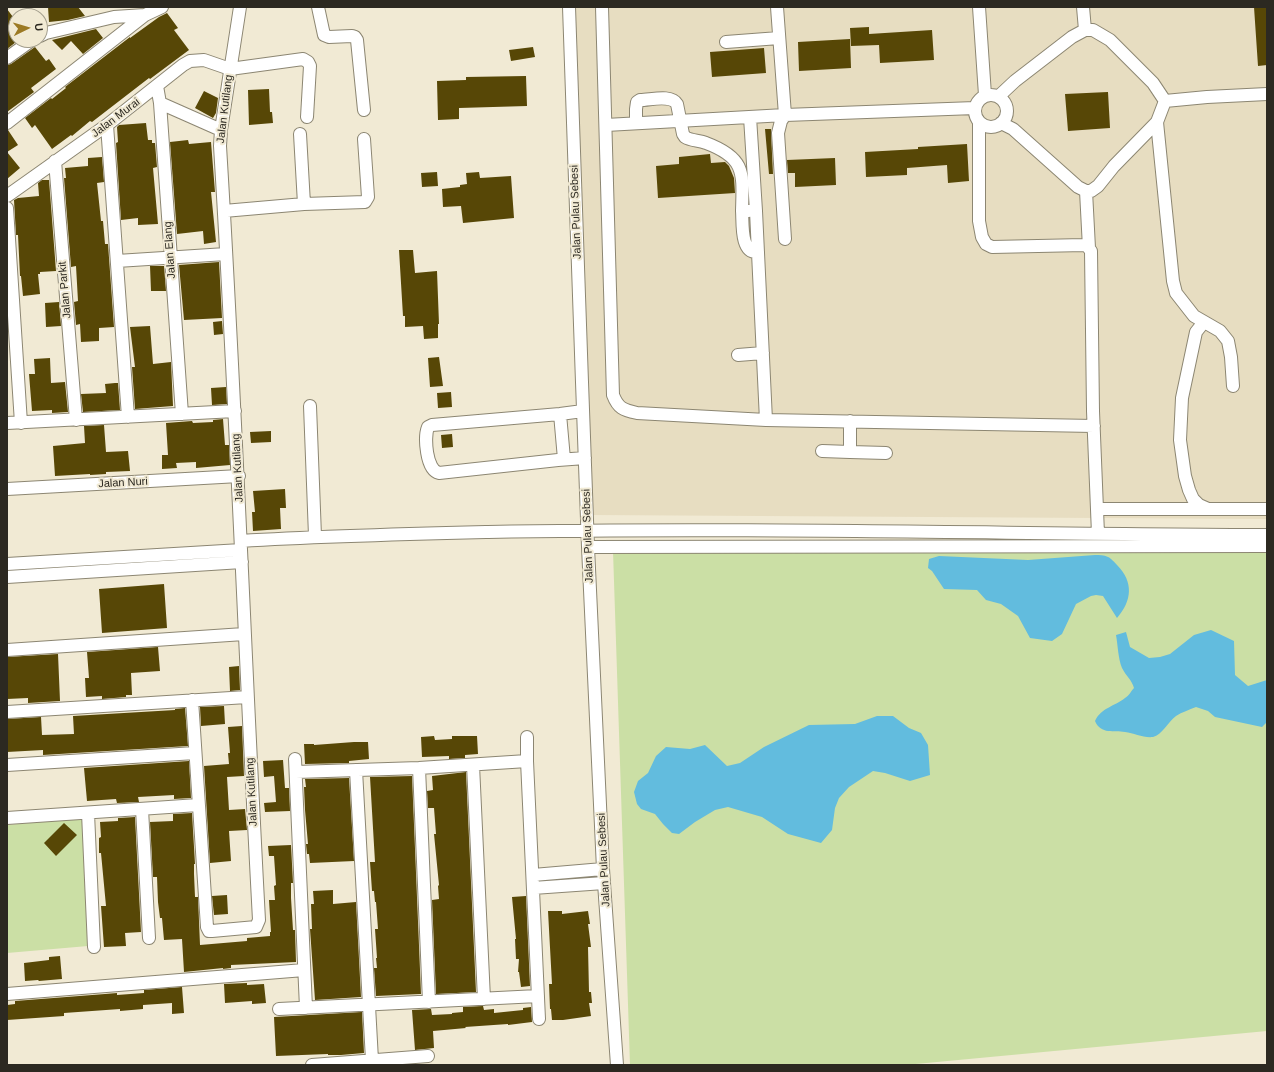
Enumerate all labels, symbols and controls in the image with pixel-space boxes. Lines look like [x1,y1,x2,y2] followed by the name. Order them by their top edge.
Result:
[8,8,48,48] north arrow
[33,23,45,32] text: U
[214,74,236,144] street label: Jalan Kutilang
[89,96,143,140] street label: Jalan Murai
[568,165,584,259] street label: Jalan Pulau Sebesi
[161,221,179,279] street label: Jalan Elang
[56,261,74,319] street label: Jalan Parkit
[230,433,246,503] street label: Jalan Kutilang
[98,475,148,491] street label: Jalan Nuri
[580,489,596,583] street label: Jalan Pulau Sebesi
[244,757,260,827] street label: Jalan Kutilang
[595,813,613,907] street label: Jalan Pulau Sebesi

